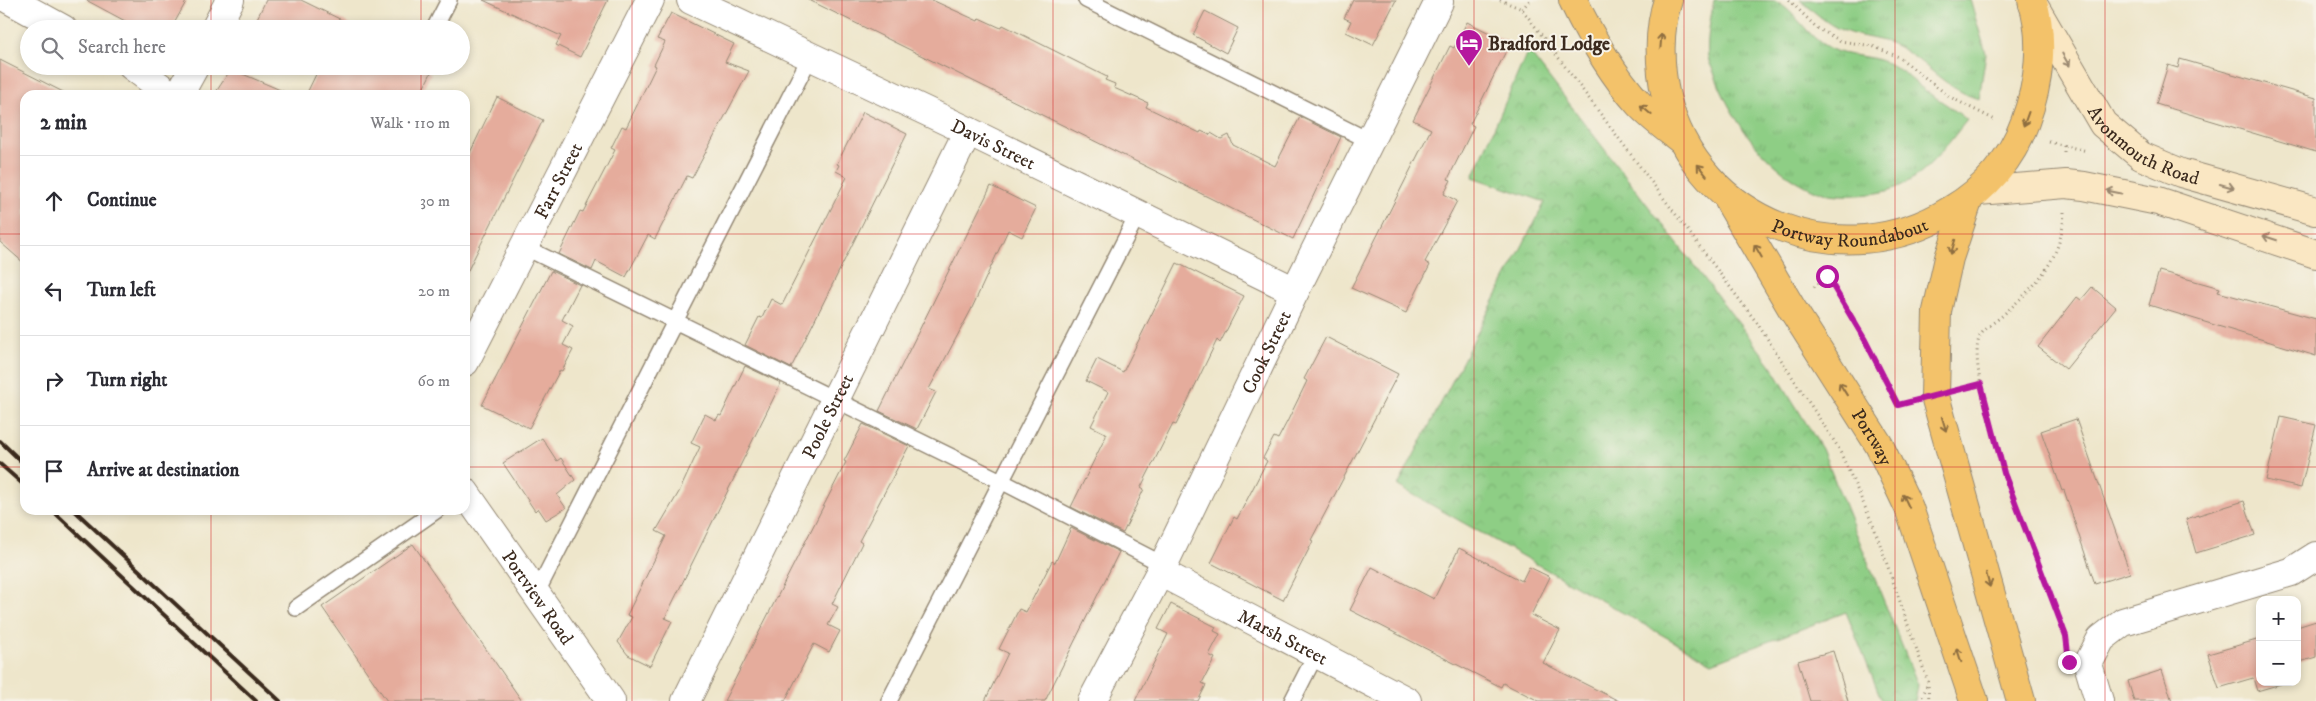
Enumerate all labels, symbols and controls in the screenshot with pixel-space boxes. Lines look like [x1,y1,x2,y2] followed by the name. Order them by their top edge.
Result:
[20,20,470,75] search box
[1454,28,1484,67] hotel icon: Bradford Lodge
[1488,33,1610,56] place label: Bradford Lodge
[1657,33,1666,49] one-way arrow
[38,34,66,62] icon: search
[78,36,166,59] text: Search here
[2061,52,2071,67] one-way arrow
[2082,102,2202,191] street label: Avonmouth Road
[1639,104,1652,116] one-way arrow
[40,110,87,136] text: 2 min
[2021,111,2031,126] one-way arrow
[370,113,450,133] text: Walk · 110 m
[947,115,1039,175] street label: Davis Street
[530,139,588,223] street label: Farr Street
[1697,164,1708,177] one-way arrow
[2218,181,2234,191] one-way arrow
[40,187,68,215] icon: ahead
[2107,187,2123,196] one-way arrow
[87,189,157,212] text: Continue
[420,191,450,211] text: 30 m
[1768,214,1932,253] street label: Portway Roundabout
[2262,233,2278,242] one-way arrow
[1947,239,1957,255] one-way arrow
[1753,244,1763,258] one-way arrow
[1816,265,1839,288] route start
[40,277,68,305] icon: left
[87,279,156,302] text: Turn left
[418,281,450,301] text: 20 m
[1237,307,1297,398] street label: Cook Street
[40,367,68,395] icon: right
[87,369,167,392] text: Turn right
[798,370,859,463] street label: Poole Street
[418,371,450,391] text: 60 m
[1838,382,1849,396] one-way arrow
[1846,405,1897,470] street label: Portway
[1940,415,1949,431] one-way arrow
[40,457,68,485] icon: arrive
[87,459,239,482] text: Arrive at destination
[1900,494,1910,509] one-way arrow
[496,546,578,650] street label: Portview Road
[1983,572,1993,588] one-way arrow
[2256,596,2301,686] map controls
[2256,596,2301,641] button: +
[1234,605,1331,671] street label: Marsh Street
[2256,641,2301,686] button: −
[1954,647,1963,663] one-way arrow
[2058,651,2081,674] route end

